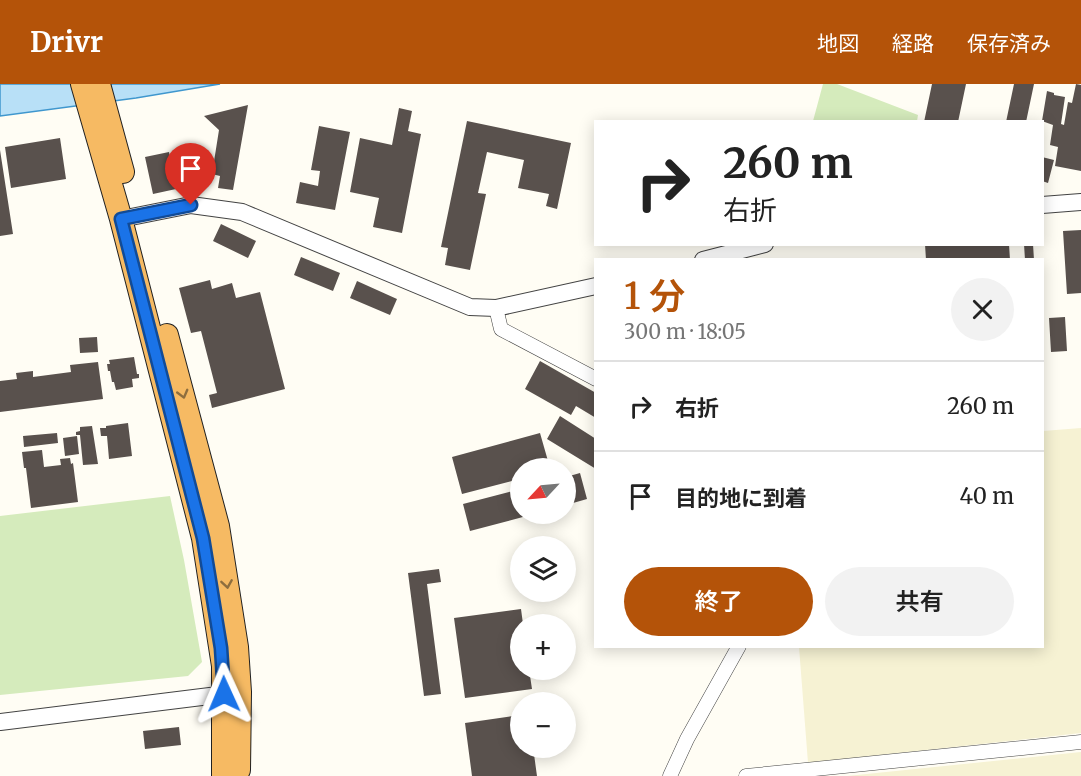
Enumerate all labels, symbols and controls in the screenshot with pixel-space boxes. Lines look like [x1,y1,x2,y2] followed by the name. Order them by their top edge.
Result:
[30,24,103,60] text: Drivr
[817,30,859,57] text: 地図
[892,30,934,57] text: 経路
[967,30,1051,57] text: 保存済み
[723,137,853,189] text: 260 m
[165,143,216,205] pin
[624,144,702,222] icon: right
[174,152,207,185] icon: arrive
[723,193,777,227] text: 右折
[624,274,685,319] text: 1 分
[951,278,1014,341] button: close
[624,319,746,344] text: 300 m · 18:05
[176,388,188,399] one-way arrow
[624,390,657,423] icon: right
[947,392,1014,420] text: 260 m
[675,394,719,422] text: 右折
[510,458,576,524] north arrow
[510,458,576,758] map controls
[624,480,657,513] icon: arrive
[959,482,1014,510] text: 40 m
[675,484,807,512] text: 目的地に到着
[510,536,576,602] button: layers
[624,567,813,636] button: 終了
[825,567,1014,636] button: 共有
[221,579,233,588] one-way arrow
[510,614,576,680] button: +
[192,662,256,726] position arrow
[510,692,576,758] button: −

